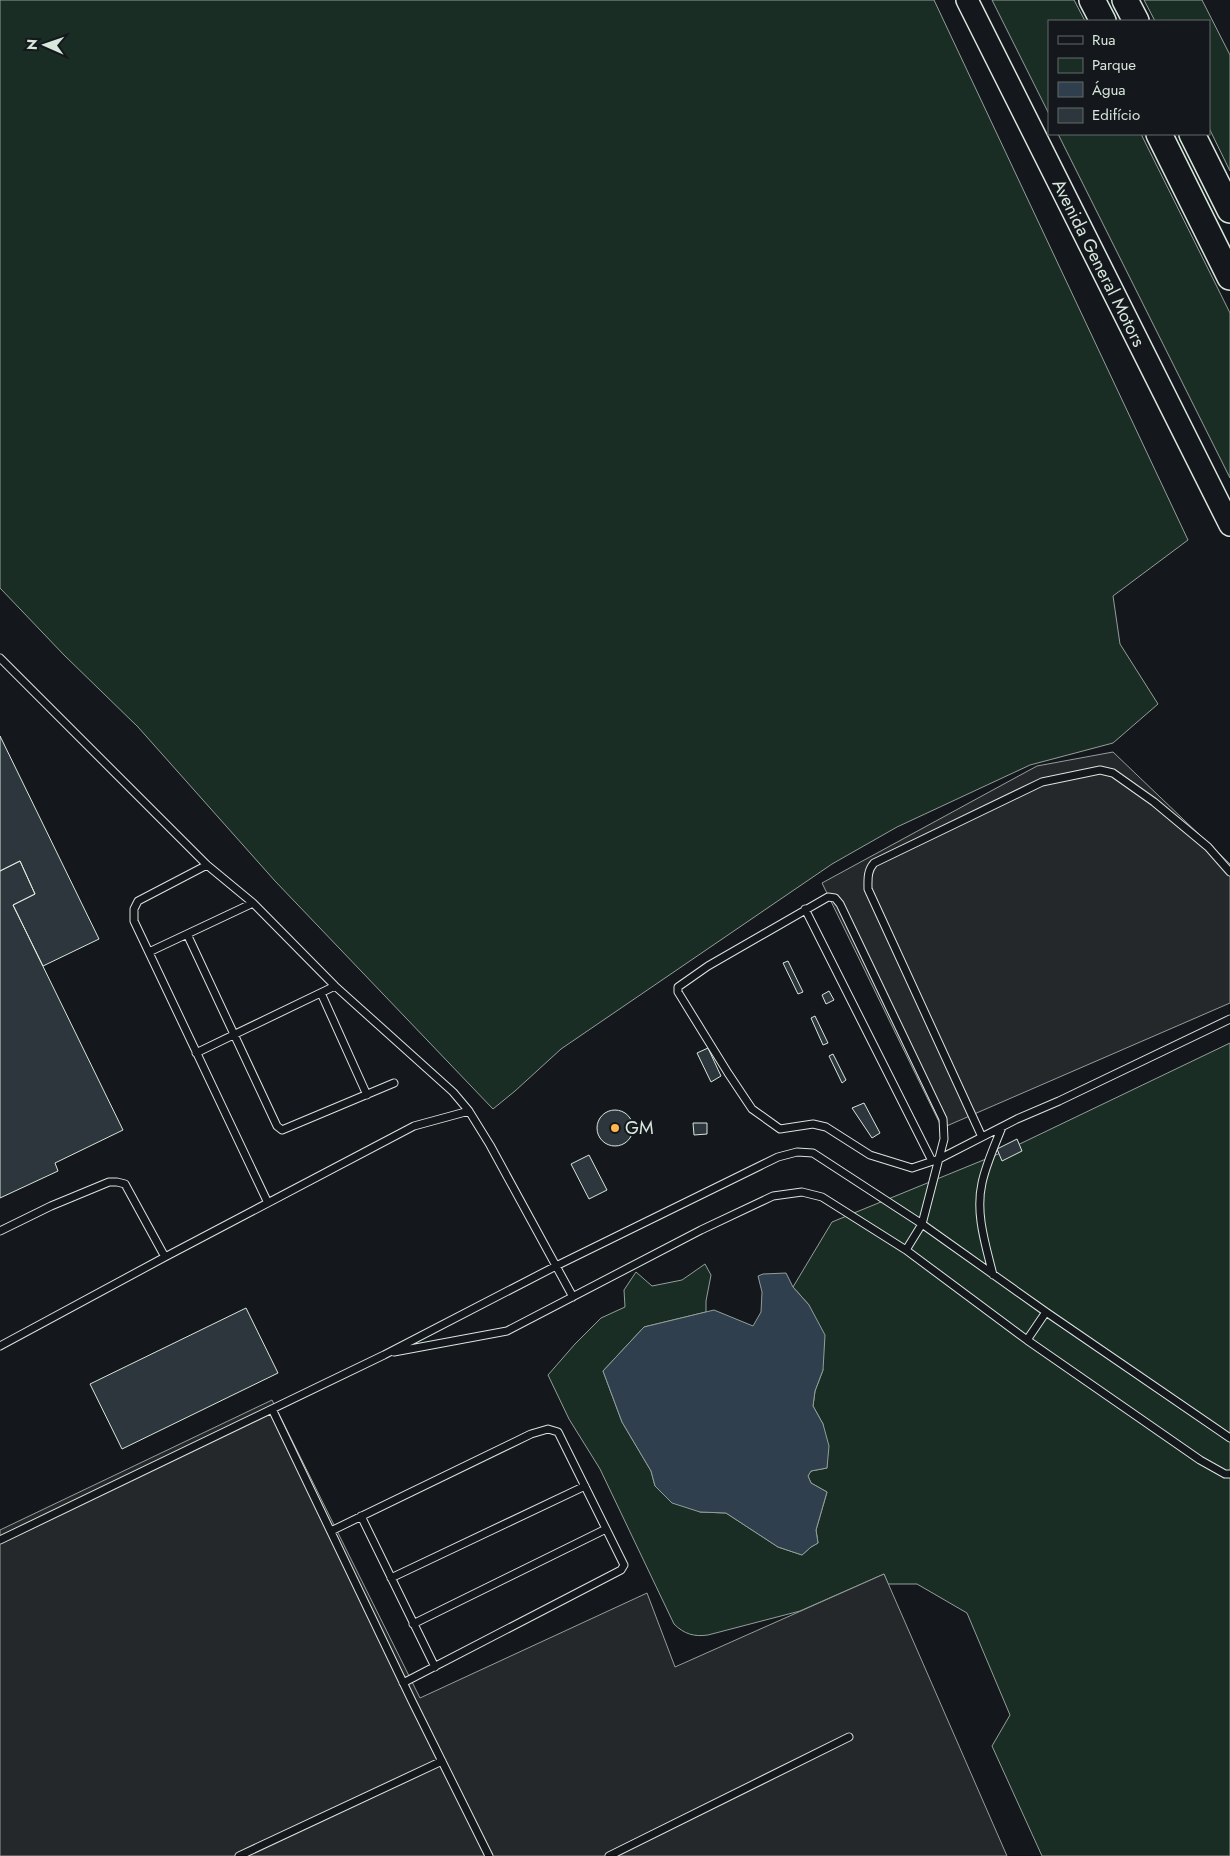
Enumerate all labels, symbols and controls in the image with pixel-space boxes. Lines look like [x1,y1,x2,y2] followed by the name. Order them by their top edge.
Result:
[20,20,70,70] north arrow
[1048,20,1210,135] legend
[1092,29,1116,51] text: Rua
[22,39,42,50] text: N
[1092,54,1136,76] text: Parque
[1092,79,1126,101] text: Água
[1092,104,1140,126] text: Edifício
[1046,174,1152,351] street label: Avenida General Motors
[625,1115,654,1141] place label: GM
[609,1122,621,1134] marker: GM

